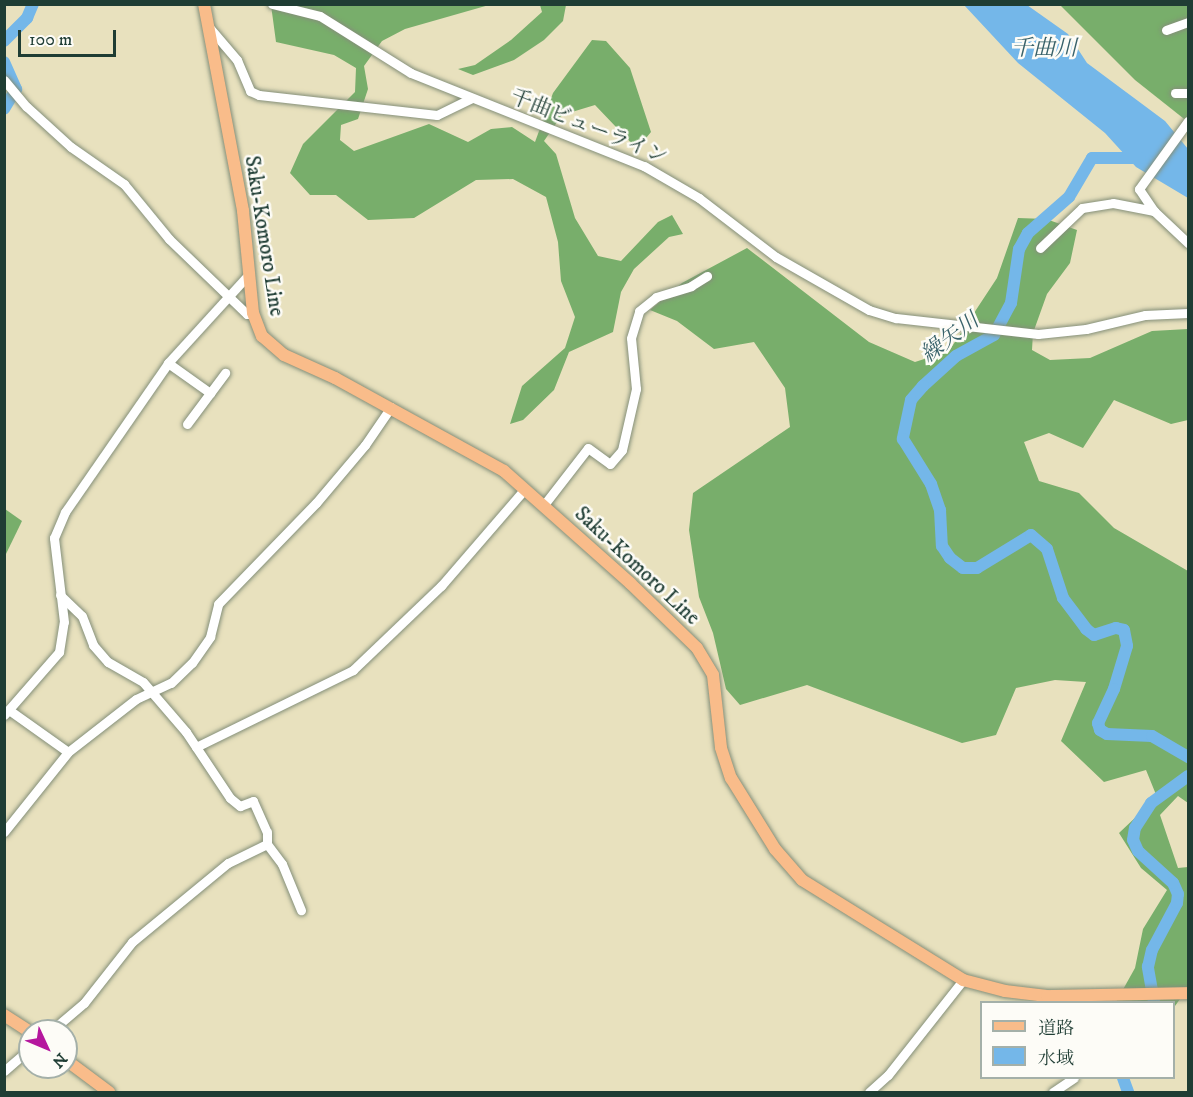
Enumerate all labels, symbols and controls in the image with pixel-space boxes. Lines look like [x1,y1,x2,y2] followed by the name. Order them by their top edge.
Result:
[21,18,118,56] scale bar
[29,29,72,51] text: 100 m
[1011,36,1077,62] water label: 千曲川
[506,84,672,170] street label: 千曲ビューライン
[239,154,289,318] street label: Saku-Komoro Line
[916,308,984,368] water label: 繰矢川
[569,501,705,631] street label: Saku-Komoro Line
[980,1001,1175,1079] legend
[1038,1018,1074,1040] text: 道路
[18,1019,78,1079] north arrow
[48,1048,71,1072] text: N
[1038,1048,1074,1070] text: 水域

